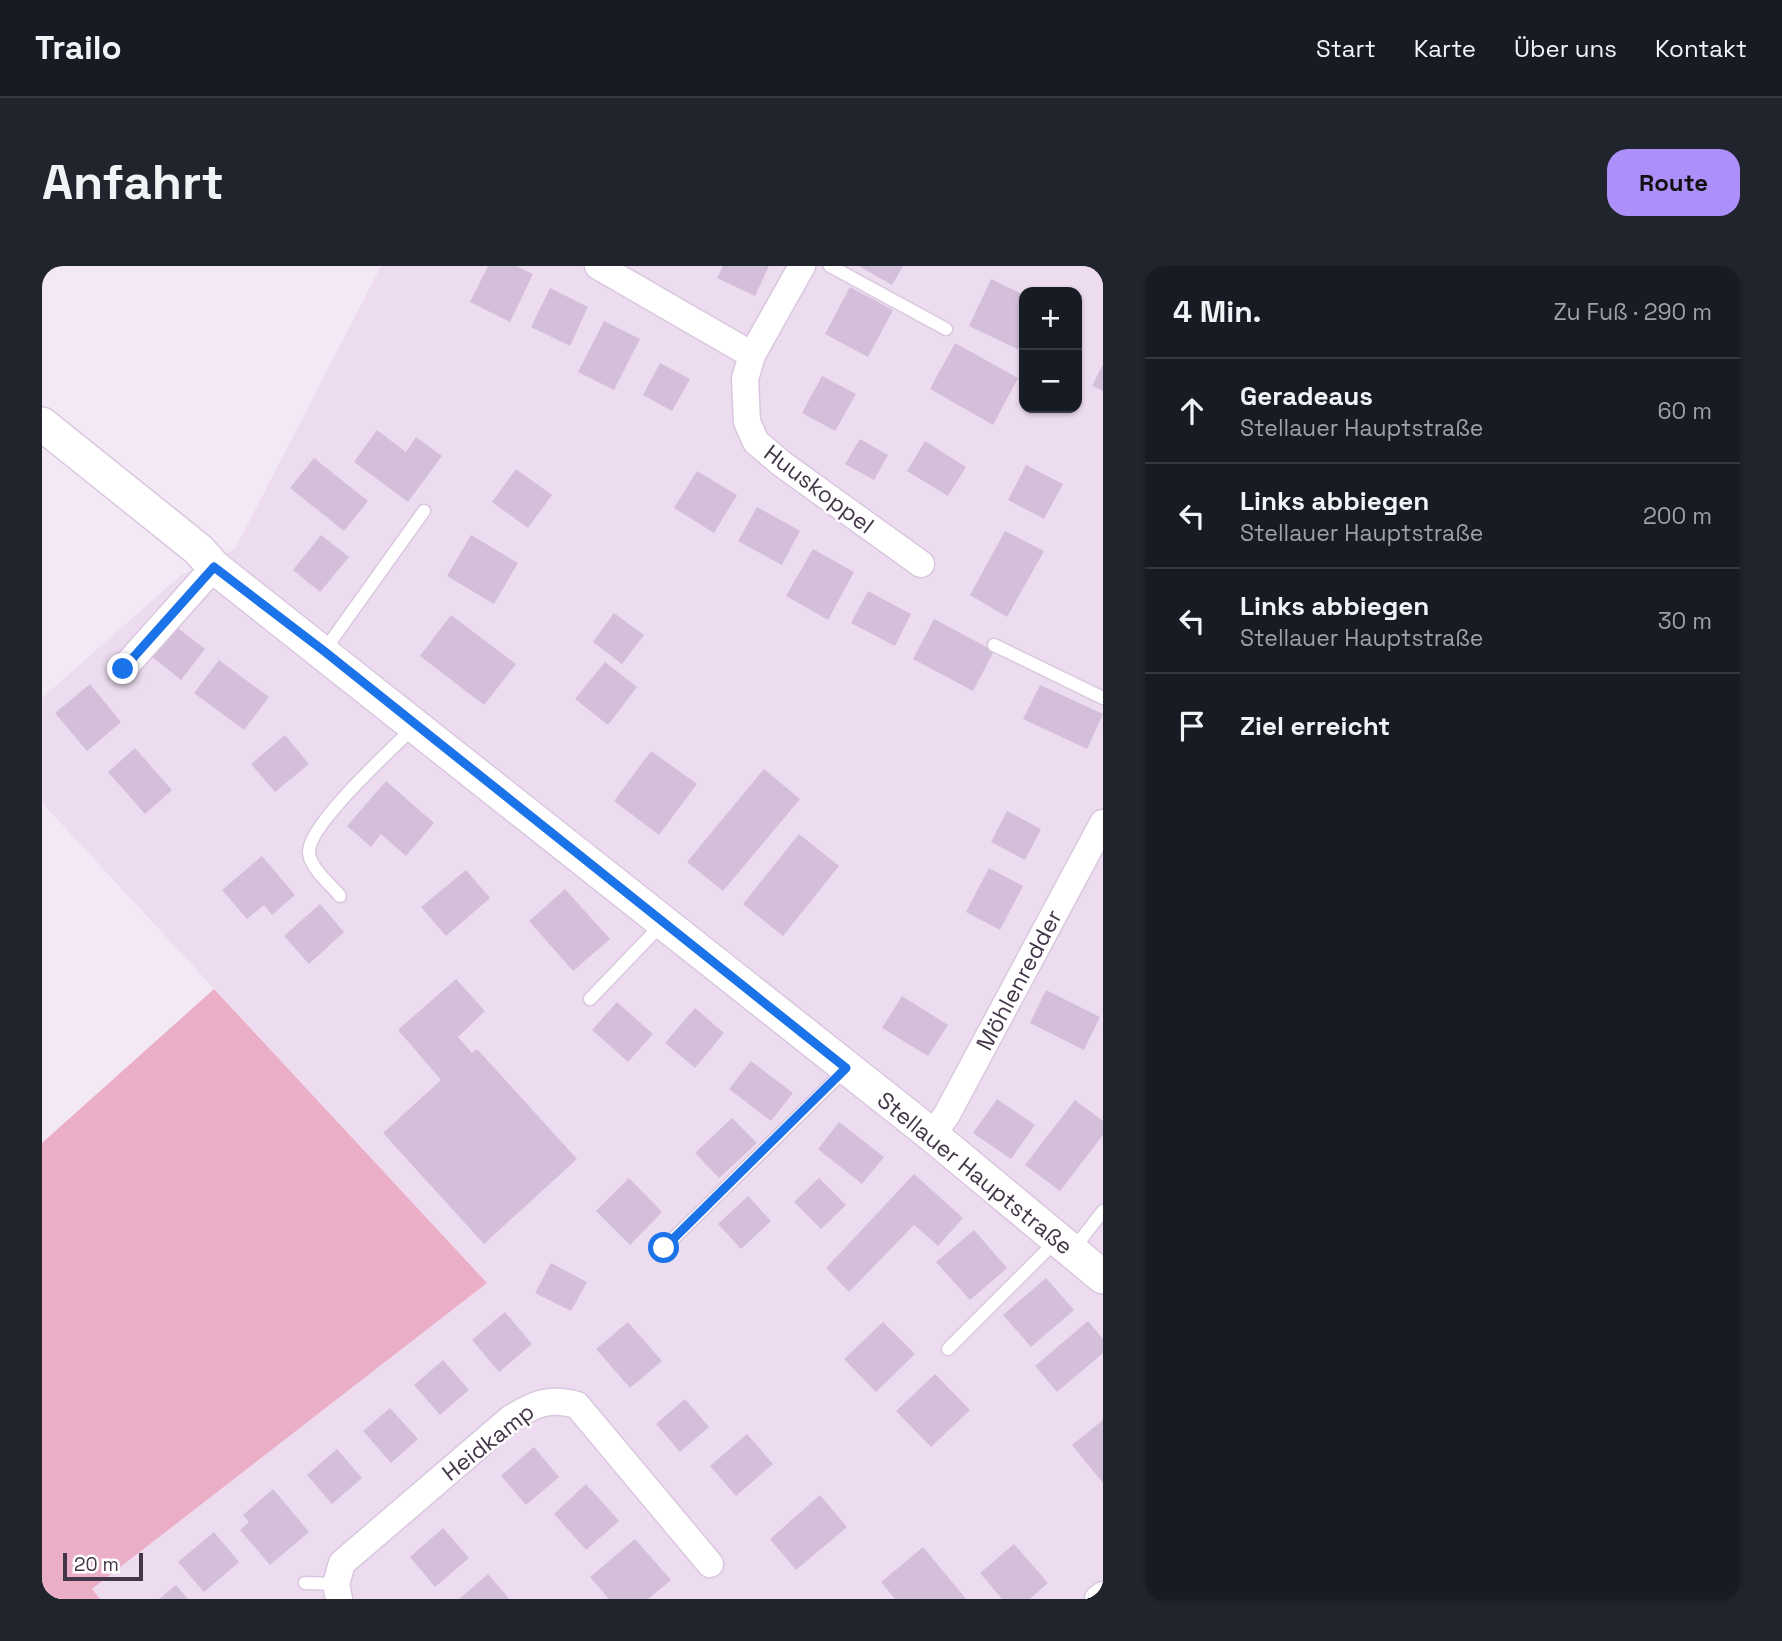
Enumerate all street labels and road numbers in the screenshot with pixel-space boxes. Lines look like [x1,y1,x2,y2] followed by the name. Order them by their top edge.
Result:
[758,438,880,540] street label: Huuskoppel
[969,904,1069,1056] street label: Möhlenredder
[871,1085,1079,1261] street label: Stellauer Hauptstraße
[436,1397,540,1487] street label: Heidkamp

